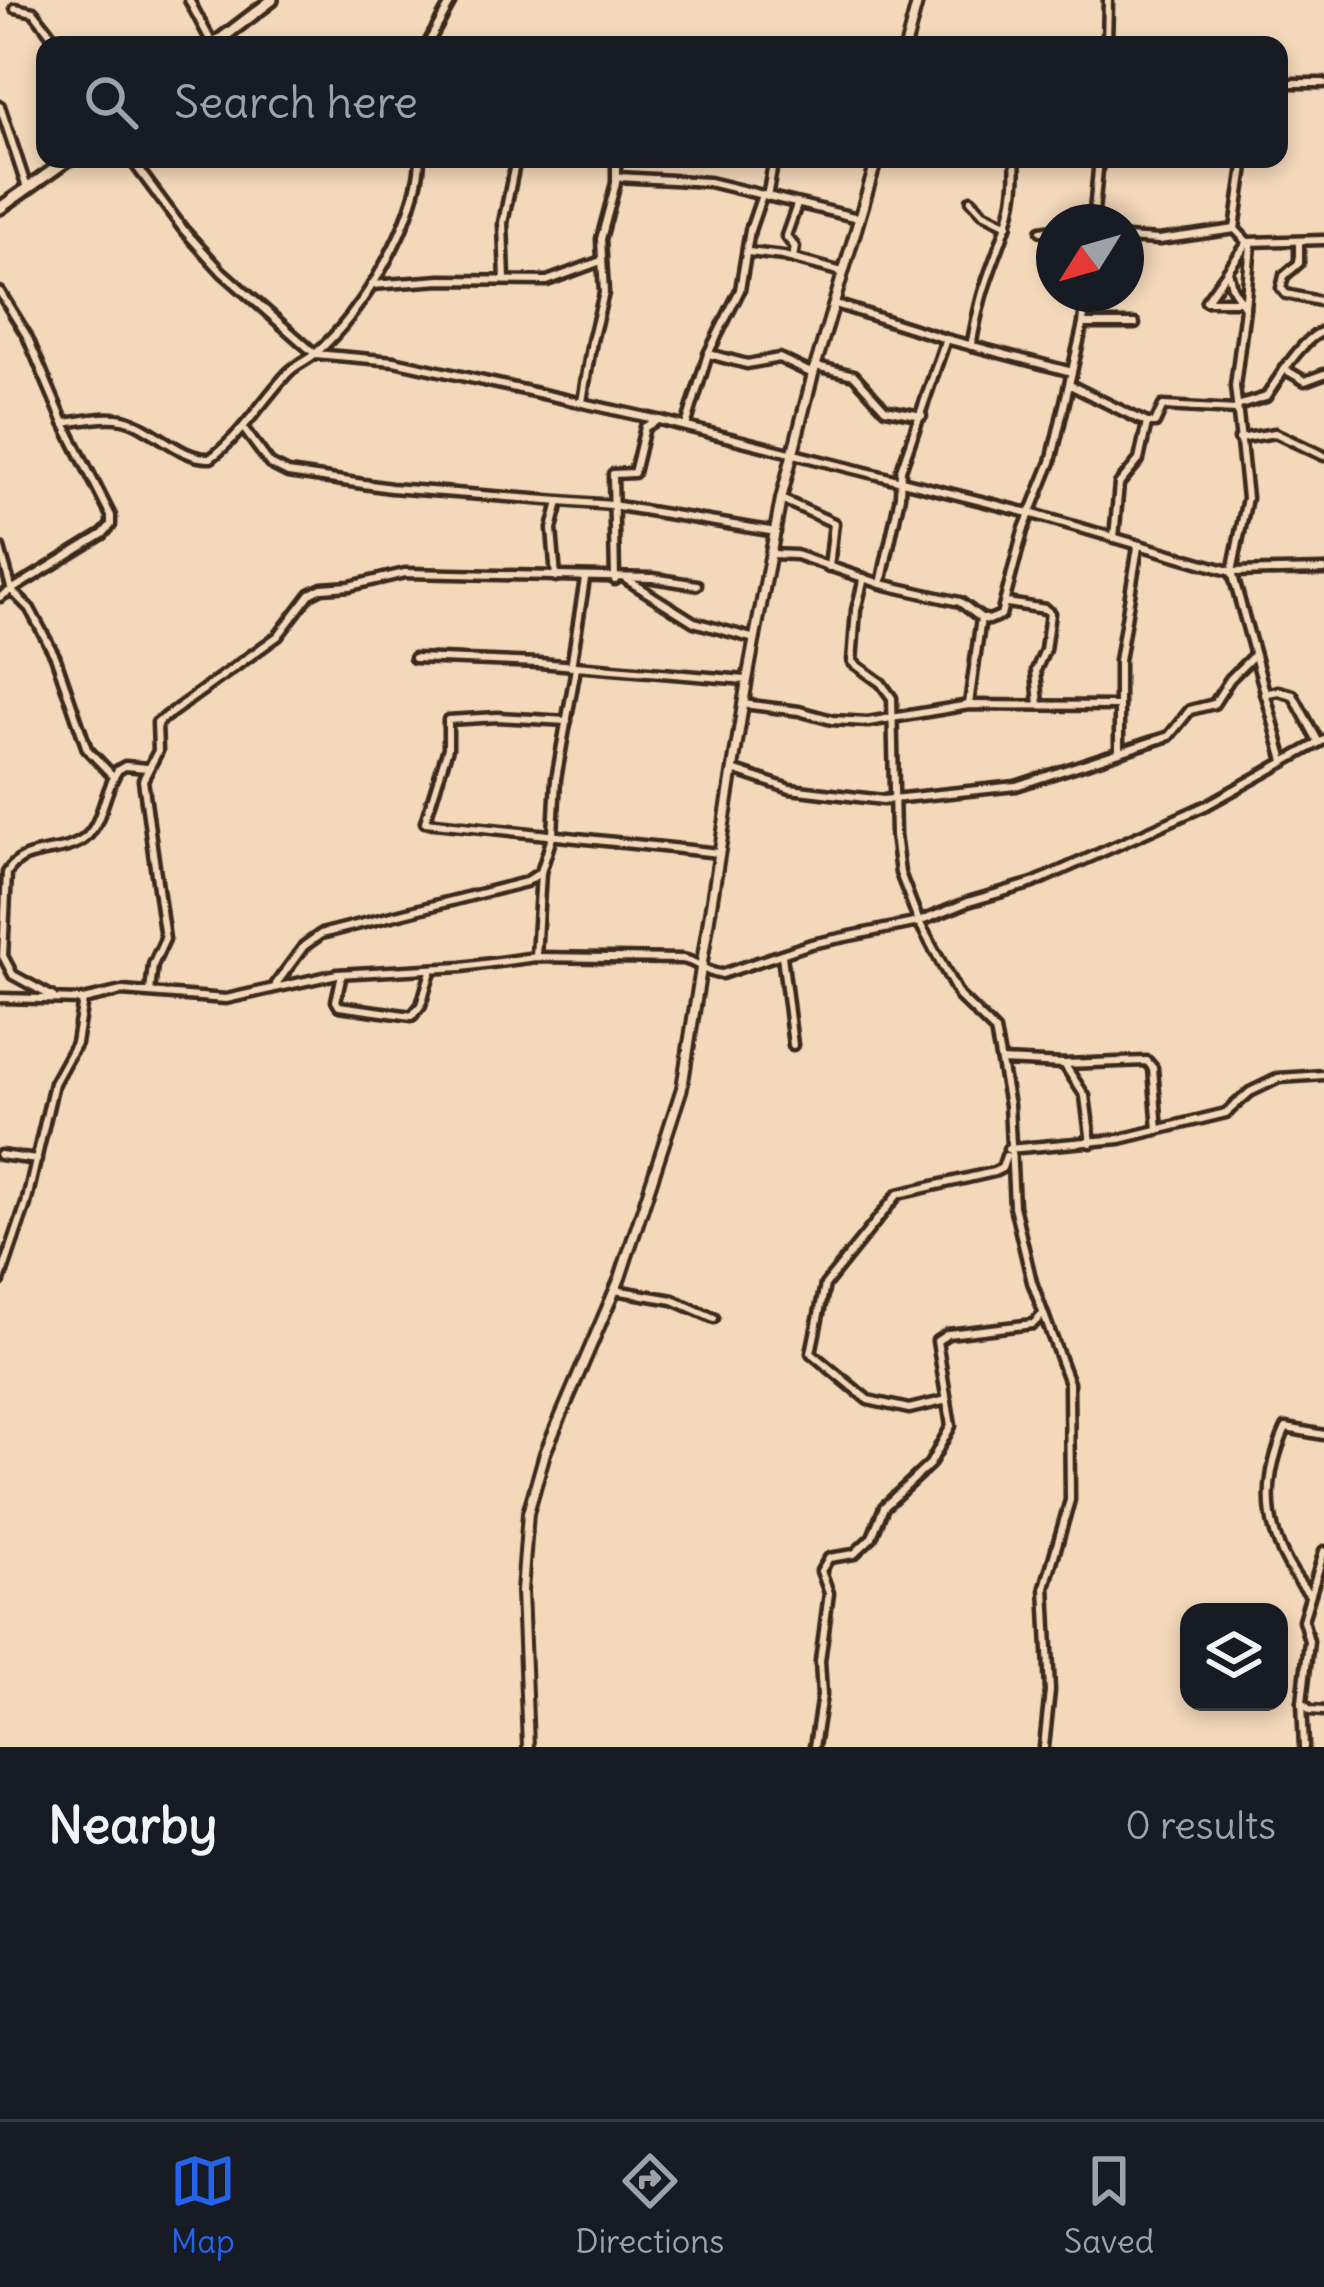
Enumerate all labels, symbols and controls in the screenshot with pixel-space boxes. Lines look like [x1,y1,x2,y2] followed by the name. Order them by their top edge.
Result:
[36,36,1288,168] search box
[78,69,144,135] icon: search
[174,74,418,130] text: Search here
[1036,204,1144,312] north arrow
[1180,1603,1288,1711] map controls
[1180,1603,1288,1711] button: layers
[48,1793,217,1857] text: Nearby
[1125,1801,1276,1850] text: 0 results
[170,2148,236,2262] tab: Map
[575,2148,724,2262] tab: Directions
[1064,2148,1154,2262] tab: Saved

